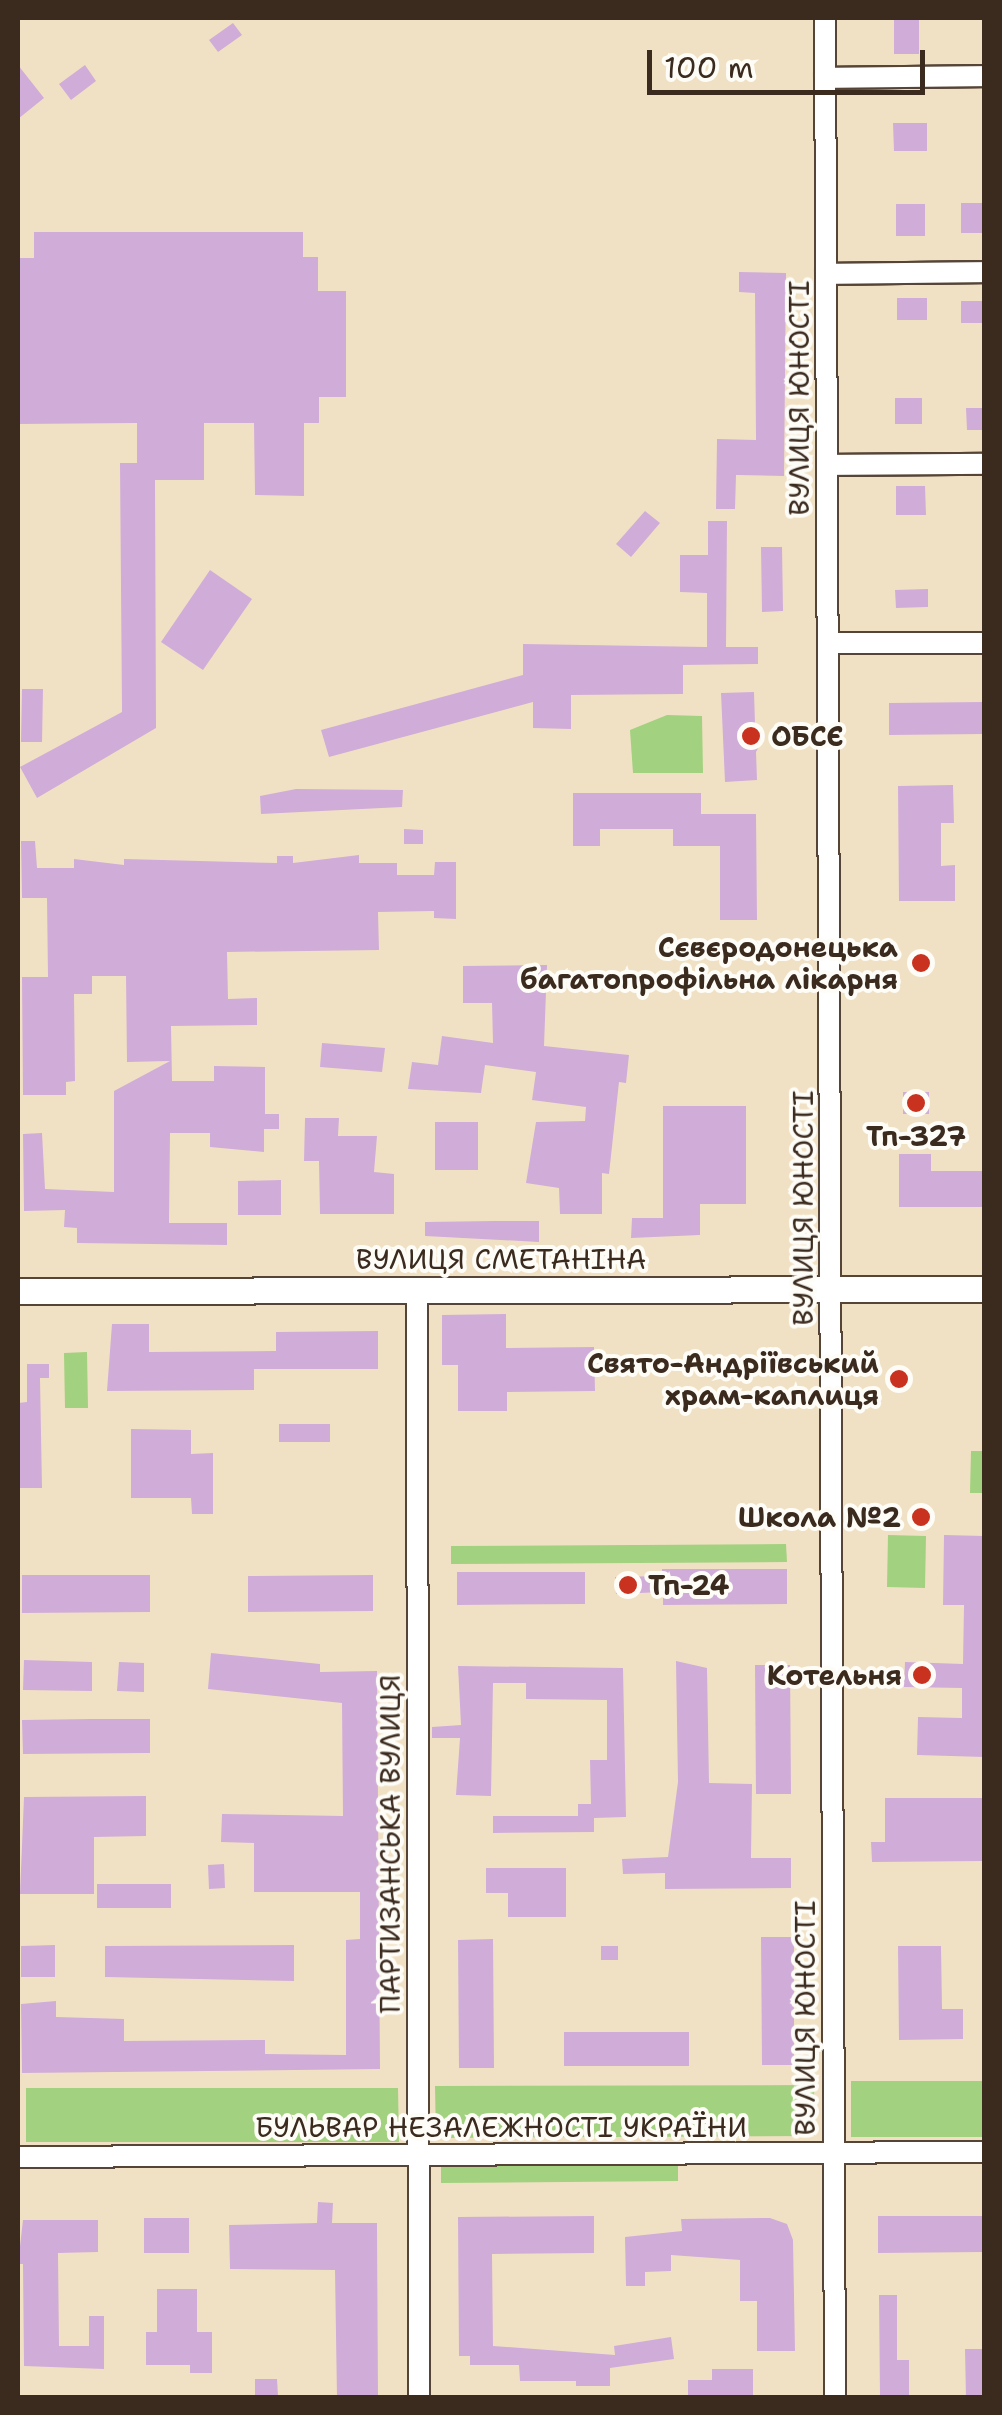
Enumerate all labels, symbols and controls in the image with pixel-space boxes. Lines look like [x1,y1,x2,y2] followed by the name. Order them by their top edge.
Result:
[652,30,930,92] scale bar
[664,47,754,88] text: 100 m
[782,280,816,516] street label: ВУЛИЦЯ ЮНОСТІ
[771,719,844,753] place label: ОБСЄ
[740,725,762,747] marker: ОБСЄ
[520,930,898,996] place label: Сєвєродонецька багатопрофільна лікарня
[908,950,934,976] marker: Сєвєродонецька багатопрофільна лікарня
[786,1090,820,1326] street label: ВУЛИЦЯ ЮНОСТІ
[905,1092,927,1114] marker: Тп-327
[866,1119,966,1153] place label: Тп-327
[356,1242,646,1276] street label: ВУЛИЦЯ СМЕТАНІНА
[587,1346,879,1412] place label: Свято-Андріївський храм-каплиця
[888,1368,910,1390] marker: Свято-Андріївський храм-каплиця
[738,1500,901,1534] place label: Школа №2
[910,1506,932,1528] marker: Школа №2
[648,1568,729,1602] place label: Тп-24
[617,1574,639,1596] marker: Тп-24
[767,1658,902,1692] place label: Котельня
[911,1664,933,1686] marker: Котельня
[373,1675,407,2013] street label: ПАРТИЗАНСЬКА ВУЛИЦЯ
[788,1900,822,2136] street label: ВУЛИЦЯ ЮНОСТІ
[255,2110,747,2144] street label: БУЛЬВАР НЕЗАЛЕЖНОСТІ УКРАЇНИ

